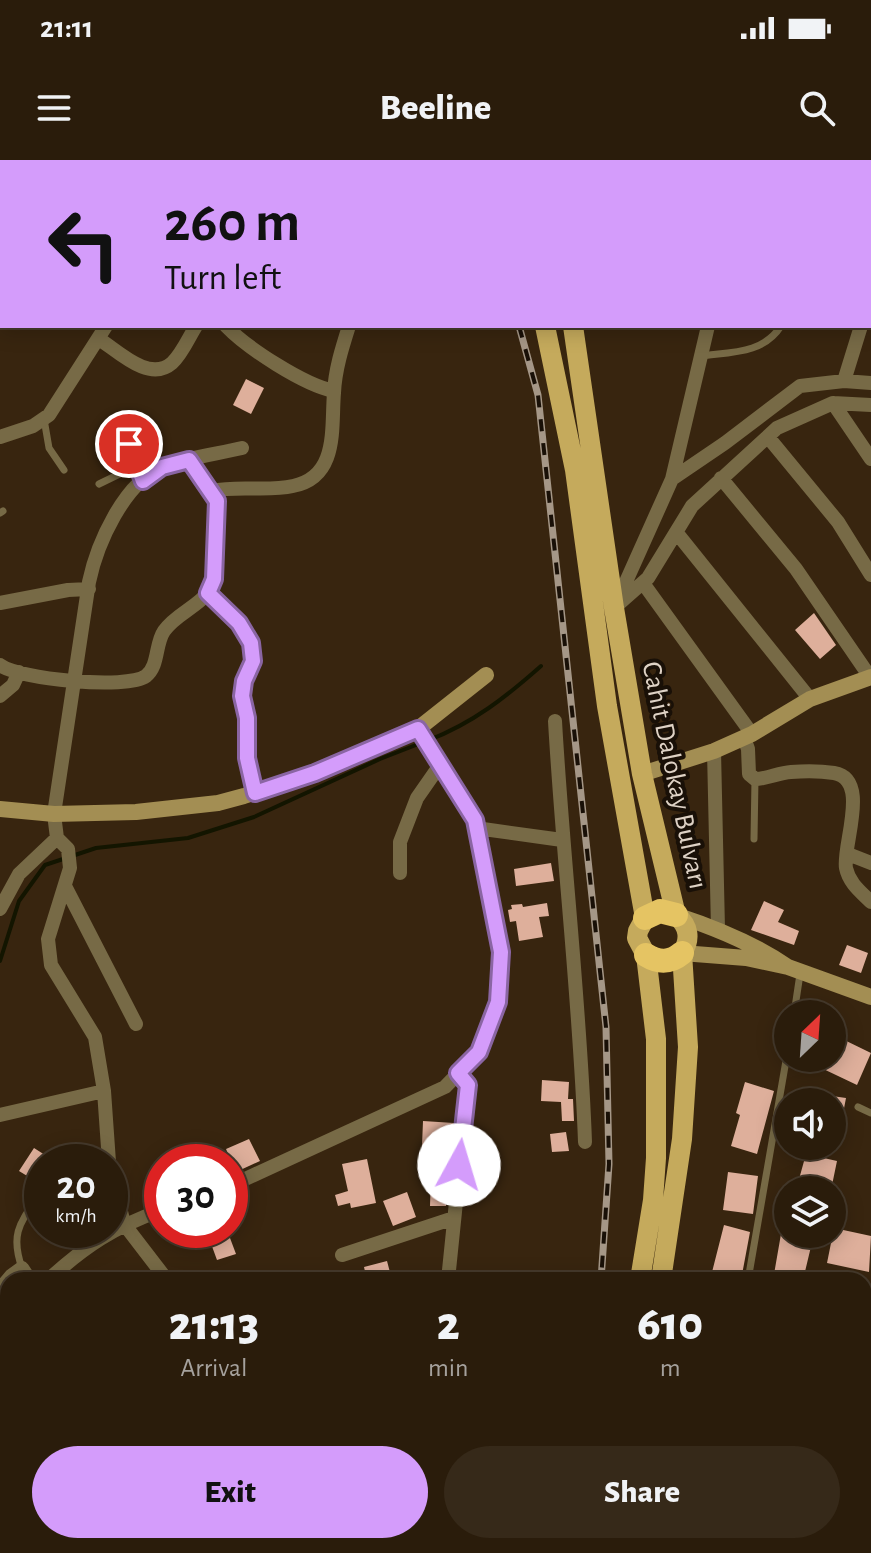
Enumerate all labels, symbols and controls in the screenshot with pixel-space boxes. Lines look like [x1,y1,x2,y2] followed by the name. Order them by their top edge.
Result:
[40,13,93,43] text: 21:11
[32,86,76,130] icon: menu
[795,86,839,130] icon: search
[380,90,491,126] text: Beeline
[32,192,136,296] icon: left
[164,195,300,251] text: 260 m
[164,260,281,296] text: Turn left
[95,410,163,478] pin
[107,422,151,466] icon: arrive
[636,659,712,892] street label: Cahit Dalokay Bulvarı
[774,1000,846,1072] north arrow
[774,1000,846,1248] map controls
[774,1088,846,1160] button: sound
[417,1123,501,1207] position arrow
[144,1144,248,1248] speed limit sign: 30
[56,1166,96,1206] text: 20
[774,1176,846,1248] button: layers
[55,1206,97,1226] text: km/h
[169,1301,259,1349] text: 21:13
[437,1301,460,1349] text: 2
[637,1301,703,1349] text: 610
[181,1355,247,1381] text: Arrival
[428,1355,468,1381] text: min
[660,1355,681,1381] text: m
[32,1446,428,1538] button: Exit
[444,1446,840,1538] button: Share

